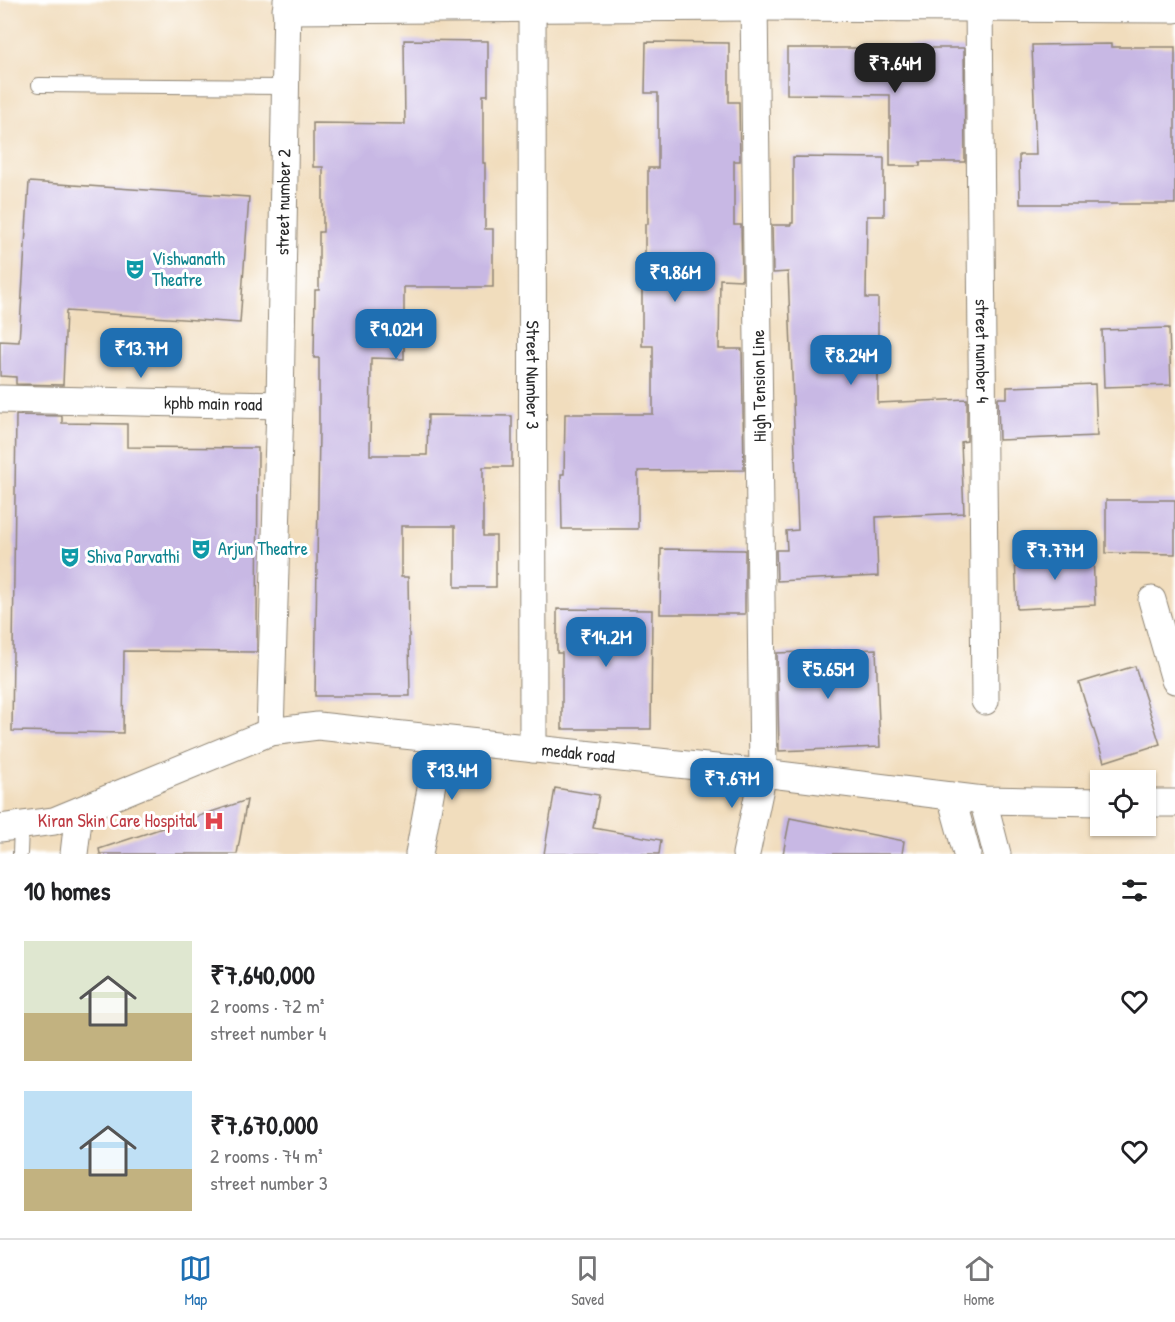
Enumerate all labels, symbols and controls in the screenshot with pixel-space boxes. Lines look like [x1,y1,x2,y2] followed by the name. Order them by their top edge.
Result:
[846,43,944,94] pin: ₹7.64M
[869,49,922,76] text: ₹7.64M
[270,148,296,256] street label: street number 2
[152,246,225,292] place label: Vishwanath Theatre
[626,252,724,303] pin: ₹9.86M
[123,257,147,281] theatre icon: Vishwanath Theatre
[649,258,701,285] text: ₹9.86M
[970,298,995,404] street label: street number 4
[347,309,445,360] pin: ₹9.02M
[369,315,423,342] text: ₹9.02M
[520,321,546,429] street label: Street Number 3
[92,328,190,379] pin: ₹13.7M
[745,330,772,442] street label: High Tension Line
[114,334,168,361] text: ₹13.7M
[802,335,900,386] pin: ₹8.24M
[824,341,878,368] text: ₹8.24M
[164,390,262,417] street label: kphb main road
[1006,530,1104,581] pin: ₹7.77M
[218,536,308,561] place label: Arjun Theatre
[1026,536,1084,563] text: ₹7.77M
[189,537,213,561] theatre icon: Arjun Theatre
[87,544,180,569] place label: Shiva Parvathi
[58,545,82,569] theatre icon: Shiva Parvathi
[557,617,655,668] pin: ₹14.2M
[580,623,632,650] text: ₹14.2M
[779,649,877,700] pin: ₹5.65M
[802,655,854,682] text: ₹5.65M
[540,737,616,769] street label: medak road
[403,750,501,801] pin: ₹13.4M
[426,756,478,783] text: ₹13.4M
[683,758,781,809] pin: ₹7.67M
[704,764,760,791] text: ₹7.67M
[1090,770,1156,836] map controls
[1090,770,1156,836] button: locate
[38,808,197,833] place label: Kiran Skin Care Hospital
[202,809,226,833] hospital icon: Kiran Skin Care Hospital
[24,873,111,908] text: 10 homes
[1118,874,1151,907] icon: filters
[210,957,315,992] text: ₹7,640,000
[72,965,144,1037] icon: home
[1118,985,1151,1018] icon: heart
[210,992,324,1019] text: 2 rooms · 72 m²
[210,1019,326,1046] text: street number 4
[210,1107,318,1142] text: ₹7,670,000
[72,1115,144,1187] icon: home
[1118,1135,1151,1168] icon: heart
[210,1142,322,1169] text: 2 rooms · 74 m²
[210,1169,328,1196] text: street number 3
[179,1252,212,1310] tab: Map
[571,1252,604,1310] tab: Saved
[963,1252,996,1310] tab: Home

